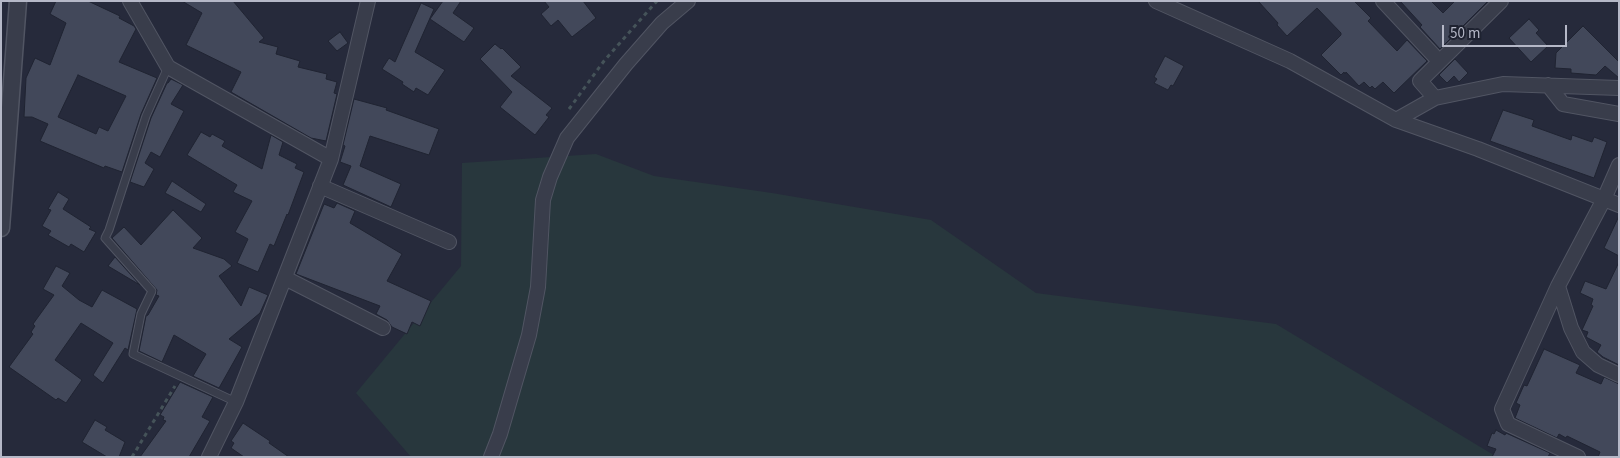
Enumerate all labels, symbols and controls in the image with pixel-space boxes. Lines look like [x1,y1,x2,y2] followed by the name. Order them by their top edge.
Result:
[1445,15,1570,47] scale bar
[1450,23,1480,44] text: 50 m

